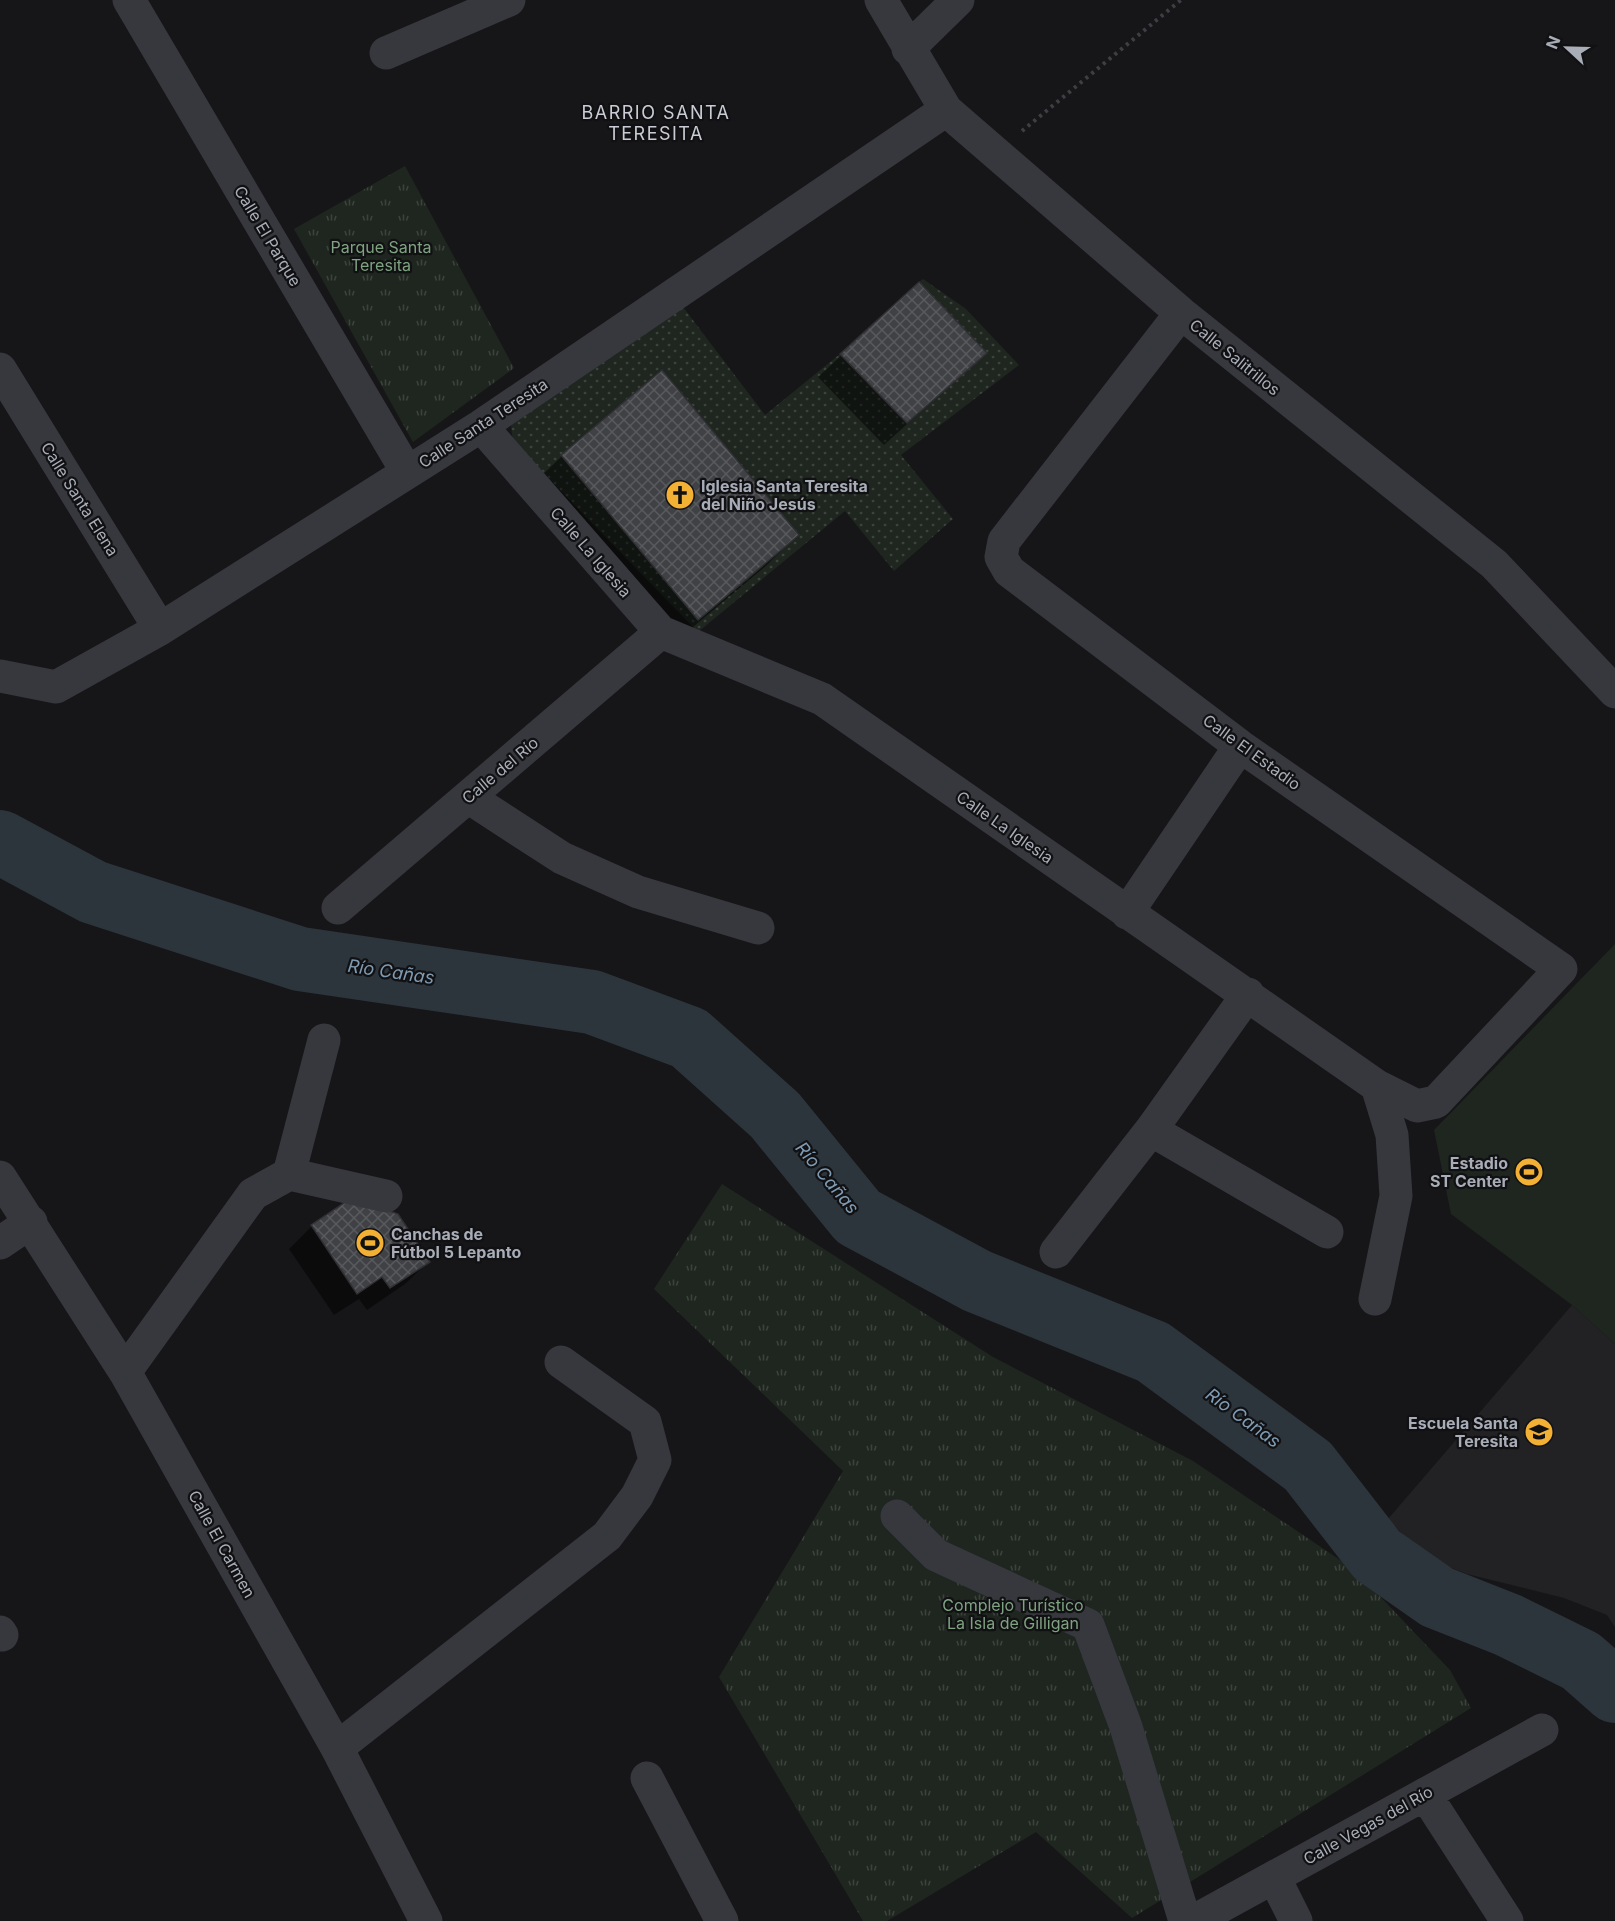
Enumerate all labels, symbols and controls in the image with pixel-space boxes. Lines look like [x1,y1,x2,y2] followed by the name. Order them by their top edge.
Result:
[1537,18,1597,78] north arrow
[1542,33,1565,52] text: N
[581,102,731,144] district label: BARRIO SANTA TERESITA
[230,182,306,290] street label: Calle El Parque
[330,237,432,275] park label: Parque Santa Teresita
[1186,314,1284,400] street label: Calle Salitrillos
[415,374,551,472] street label: Calle Santa Teresita
[37,438,123,560] street label: Calle Santa Elena
[701,476,868,514] place label: Iglesia Santa Teresita del Niño Jesús
[664,479,696,511] church icon: Iglesia Santa Teresita del Niño Jesús
[546,503,636,601] street label: Calle La Iglesia
[1199,710,1305,794] street label: Calle El Estadio
[458,732,542,808] street label: Calle del Río
[953,786,1057,868] street label: Calle La Iglesia
[346,955,436,988] water label: Río Cañas
[791,1138,863,1218] water label: Río Cañas
[1430,1153,1508,1191] place label: Estadio ST Center
[1513,1156,1545,1188] sports icon: Estadio ST Center
[391,1224,522,1262] place label: Canchas de Fútbol 5 Lepanto
[354,1227,386,1259] sports icon: Canchas de Fútbol 5 Lepanto
[1202,1383,1285,1452] water label: Río Cañas
[1408,1413,1518,1451] place label: Escuela Santa Teresita
[1523,1416,1555,1448] school or university icon: Escuela Santa Teresita
[184,1487,260,1601] street label: Calle El Carmen
[942,1595,1084,1633] park label: Complejo Turístico La Isla de Gilligan
[1300,1781,1436,1869] street label: Calle Vegas del Río

